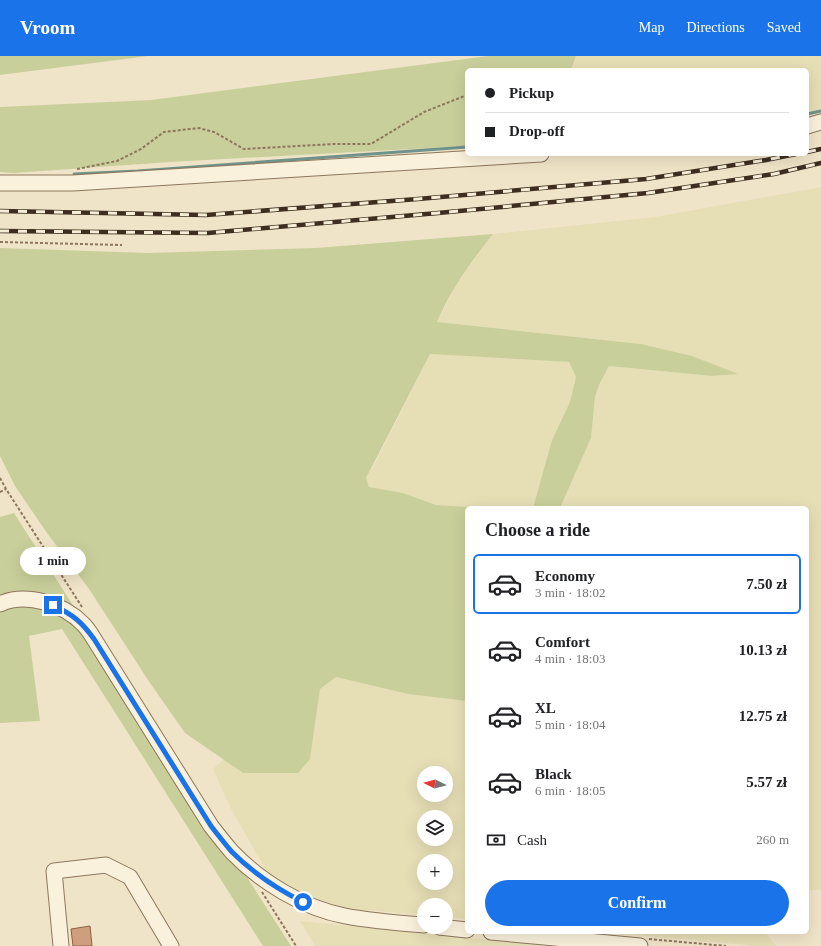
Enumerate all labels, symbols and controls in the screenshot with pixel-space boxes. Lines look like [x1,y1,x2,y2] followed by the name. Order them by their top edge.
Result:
[20,17,75,38] text: Vroom
[639,20,664,35] text: Map
[686,20,745,35] text: Directions
[767,20,801,35] text: Saved
[509,85,554,101] text: Pickup
[509,123,565,139] text: Drop-off
[485,520,590,540] text: Choose a ride
[20,547,86,575] callout: 1 min
[37,553,69,568] text: 1 min
[487,566,523,602] icon: car
[535,568,595,584] text: Economy
[746,576,787,592] text: 7.50 zł
[535,585,605,600] text: 3 min · 18:02
[44,596,62,614] route end
[487,632,523,668] icon: car
[535,634,590,650] text: Comfort
[739,642,787,658] text: 10.13 zł
[535,651,605,666] text: 4 min · 18:03
[487,698,523,734] icon: car
[535,700,556,716] text: XL
[739,708,787,724] text: 12.75 zł
[535,717,605,732] text: 5 min · 18:04
[487,764,523,800] icon: car
[417,766,453,802] north arrow
[417,766,453,934] map controls
[535,766,572,782] text: Black
[746,774,787,790] text: 5.57 zł
[535,783,605,798] text: 6 min · 18:05
[417,810,453,846] button: layers
[485,829,507,851] icon: cash
[517,832,547,848] text: Cash
[756,832,789,847] text: 260 m
[417,854,453,890] button: +
[485,880,789,926] button: Confirm
[294,893,312,911] route start
[417,898,453,934] button: −

